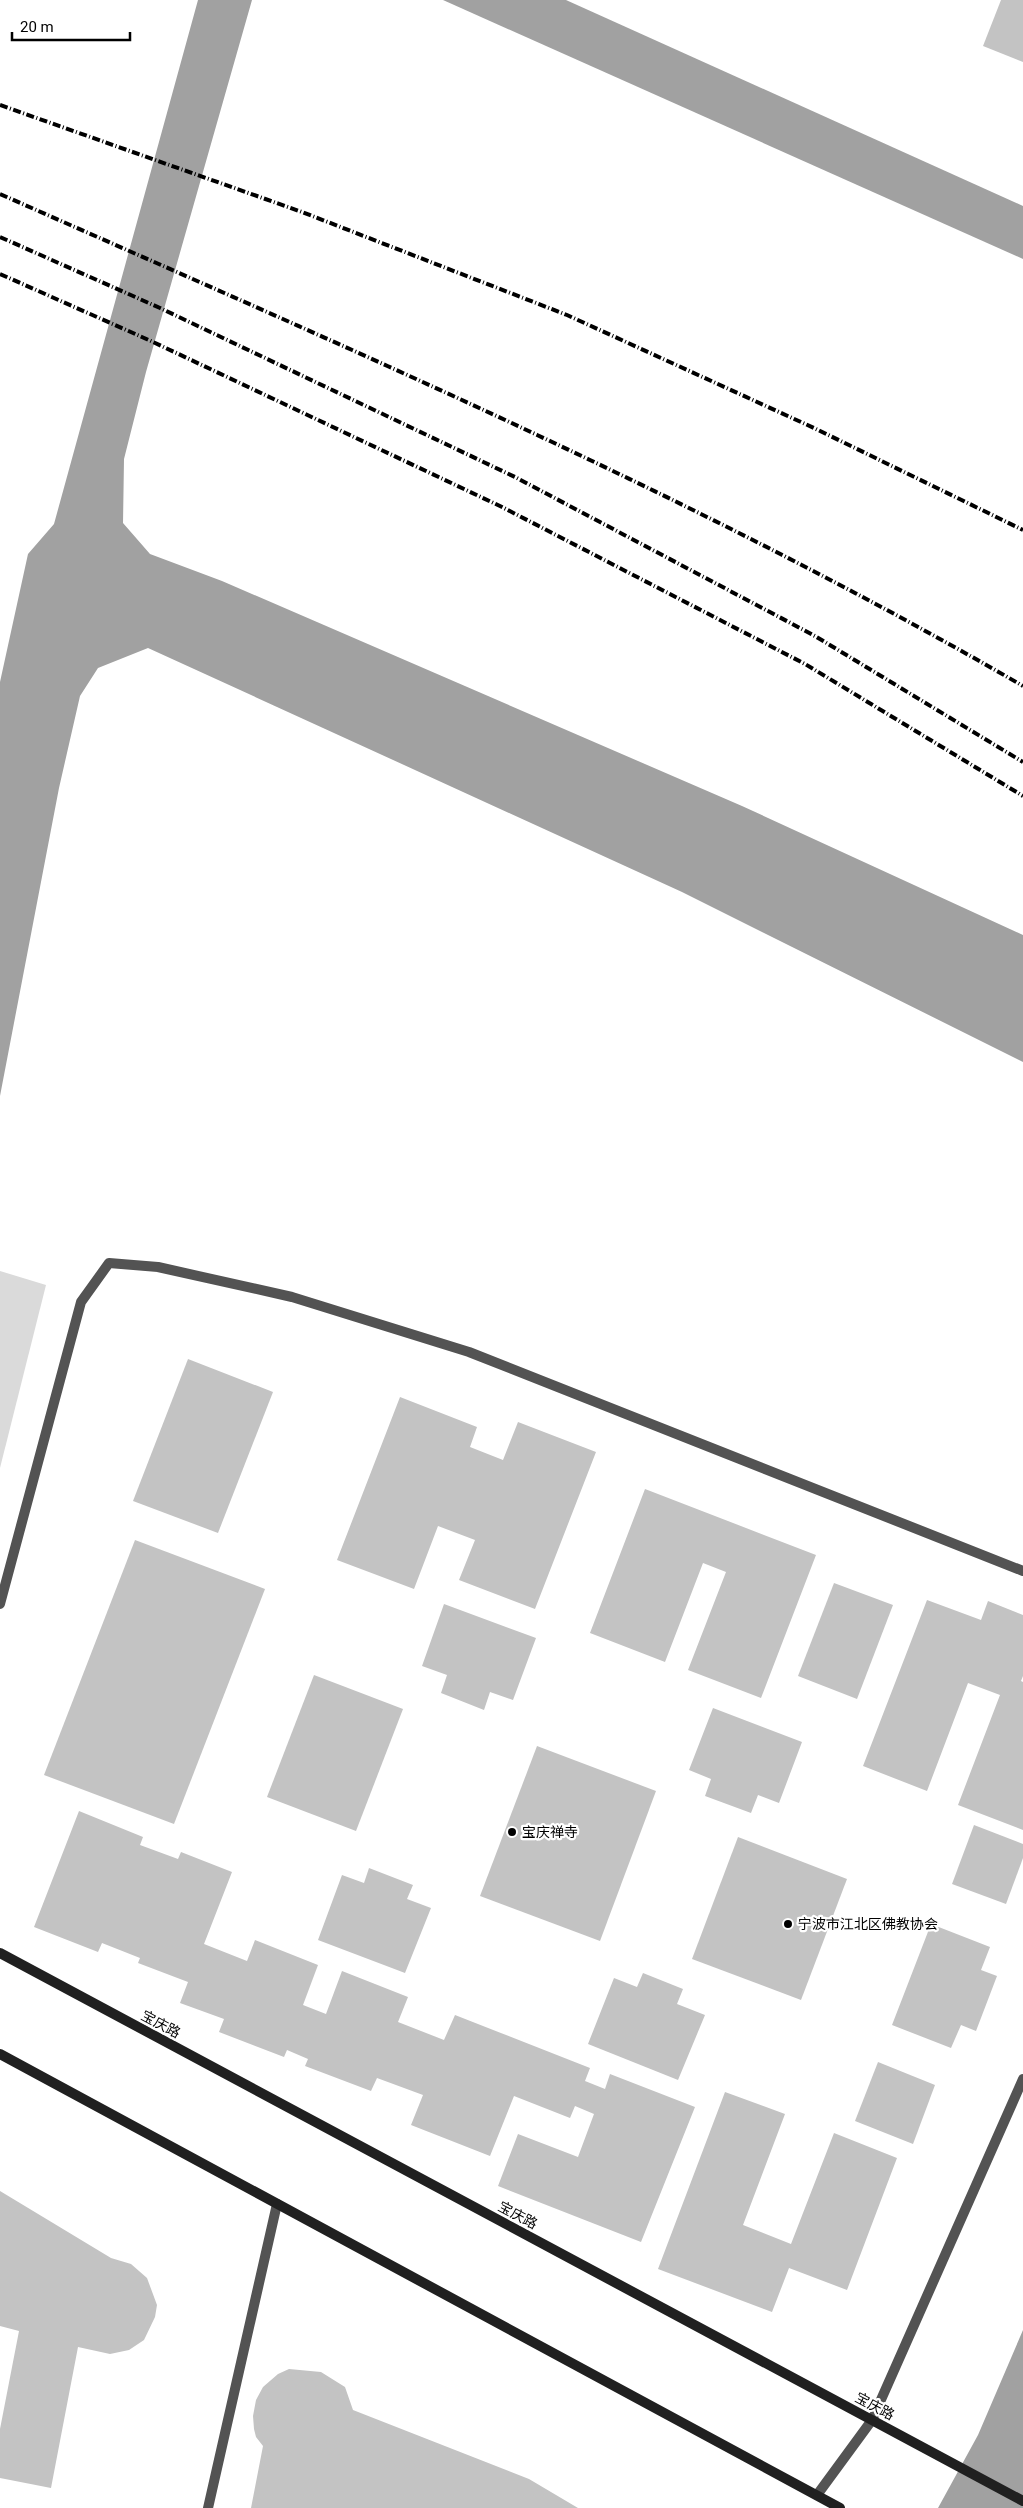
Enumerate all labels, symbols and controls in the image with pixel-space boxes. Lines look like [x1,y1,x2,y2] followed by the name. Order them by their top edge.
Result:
[12,10,130,42] scale bar
[20,18,54,36] text: 20 m
[522,1824,578,1840] place label: 宝庆禅寺
[506,1826,518,1838] marker: 宝庆禅寺
[798,1916,938,1932] place label: 宁波市江北区佛教协会
[782,1918,794,1930] marker: 宁波市江北区佛教协会
[139,2007,183,2041] street label: 宝庆路
[496,2198,540,2232] street label: 宝庆路
[853,2389,897,2423] street label: 宝庆路

